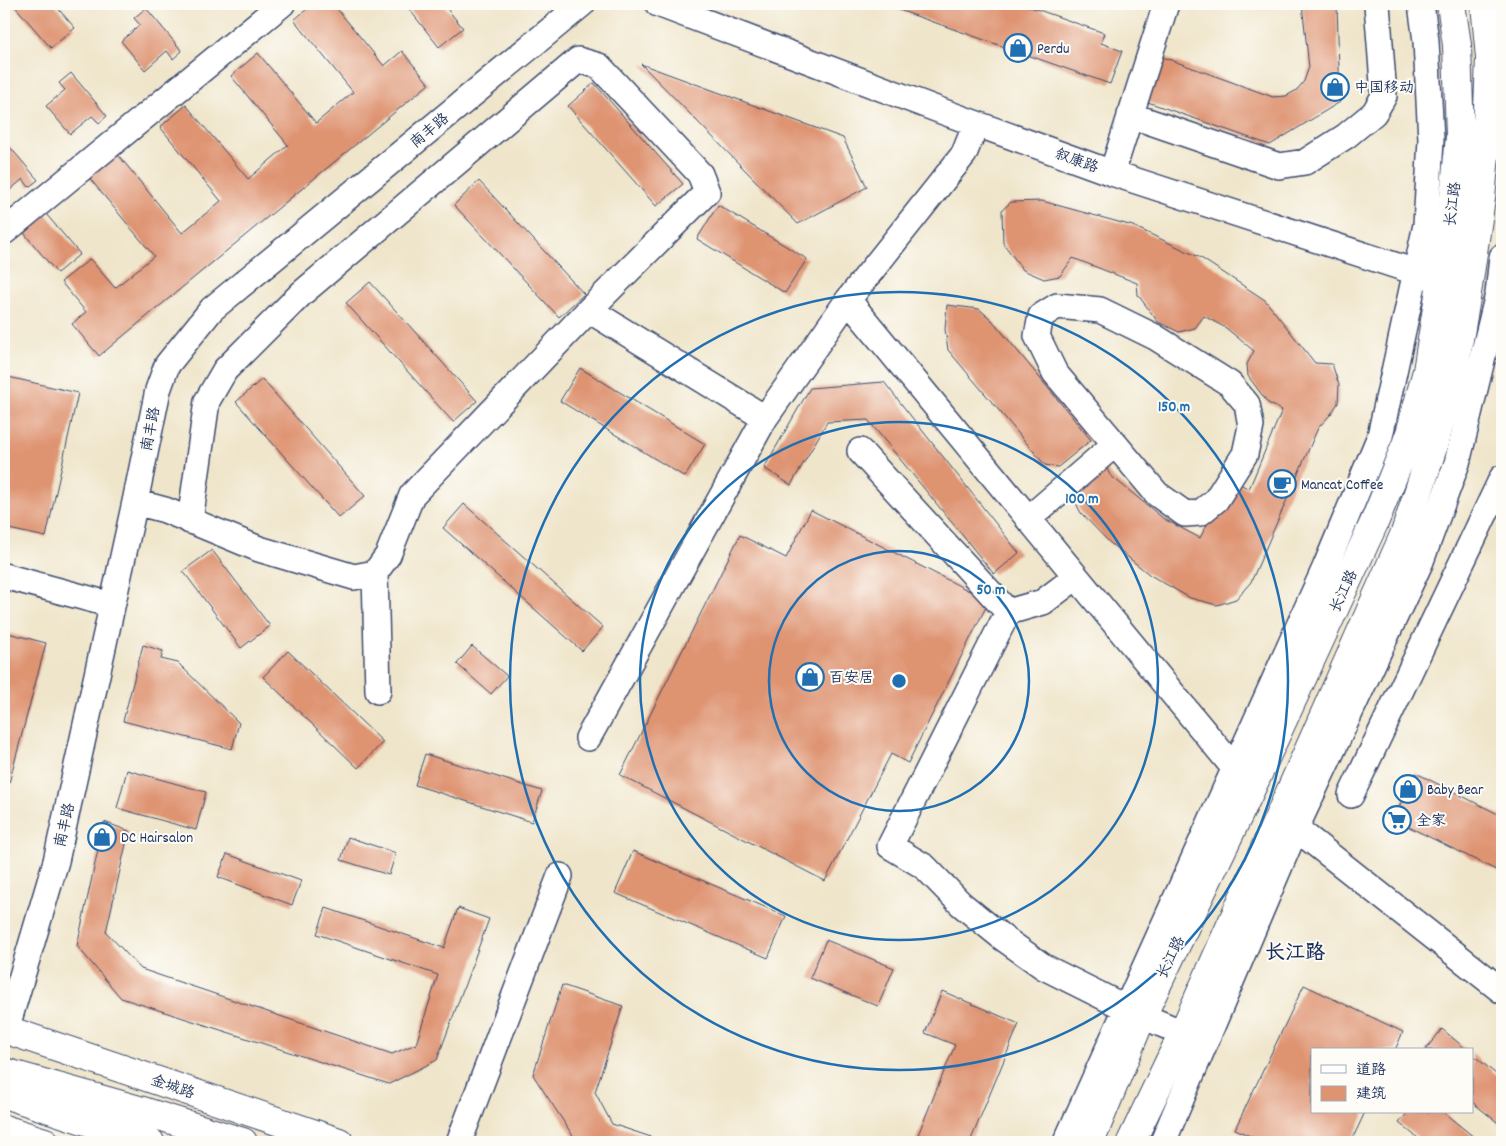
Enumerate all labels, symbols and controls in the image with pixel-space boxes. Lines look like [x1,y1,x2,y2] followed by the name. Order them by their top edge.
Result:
[1003,33,1033,63] shop icon: Perdu
[1037,39,1069,61] place label: Perdu
[1320,72,1350,102] shop icon: 中国移动
[1354,78,1414,100] place label: 中国移动
[406,109,455,154] street label: 南丰路
[1051,144,1101,180] street label: 叙康路
[1440,181,1468,228] street label: 长江路
[1158,397,1190,419] text: 150 m
[137,405,167,454] street label: 南丰路
[1267,469,1297,499] cafe icon: Mancat Coffee
[1301,475,1384,497] place label: Mancat Coffee
[1065,489,1099,511] text: 100 m
[1325,567,1364,617] street label: 长江路
[977,580,1005,602] text: 50 m
[795,662,825,692] shop icon: 百安居
[829,668,874,690] place label: 百安居
[890,672,908,690] centre of rings
[1393,774,1423,804] shop icon: Baby Bear
[1427,780,1484,802] place label: Baby Bear
[50,801,82,850] street label: 南丰路
[1382,805,1412,835] supermarket icon: 全家
[1416,811,1446,833] place label: 全家
[87,822,117,852] shop icon: DC Hairsalon
[121,828,193,850] place label: DC Hairsalon
[1152,933,1192,983] street label: 长江路
[1265,940,1325,968] district label: 长江路
[1311,1048,1474,1114] legend
[1356,1060,1386,1082] text: 道路
[147,1070,197,1106] street label: 金城路
[1356,1084,1386,1106] text: 建筑

